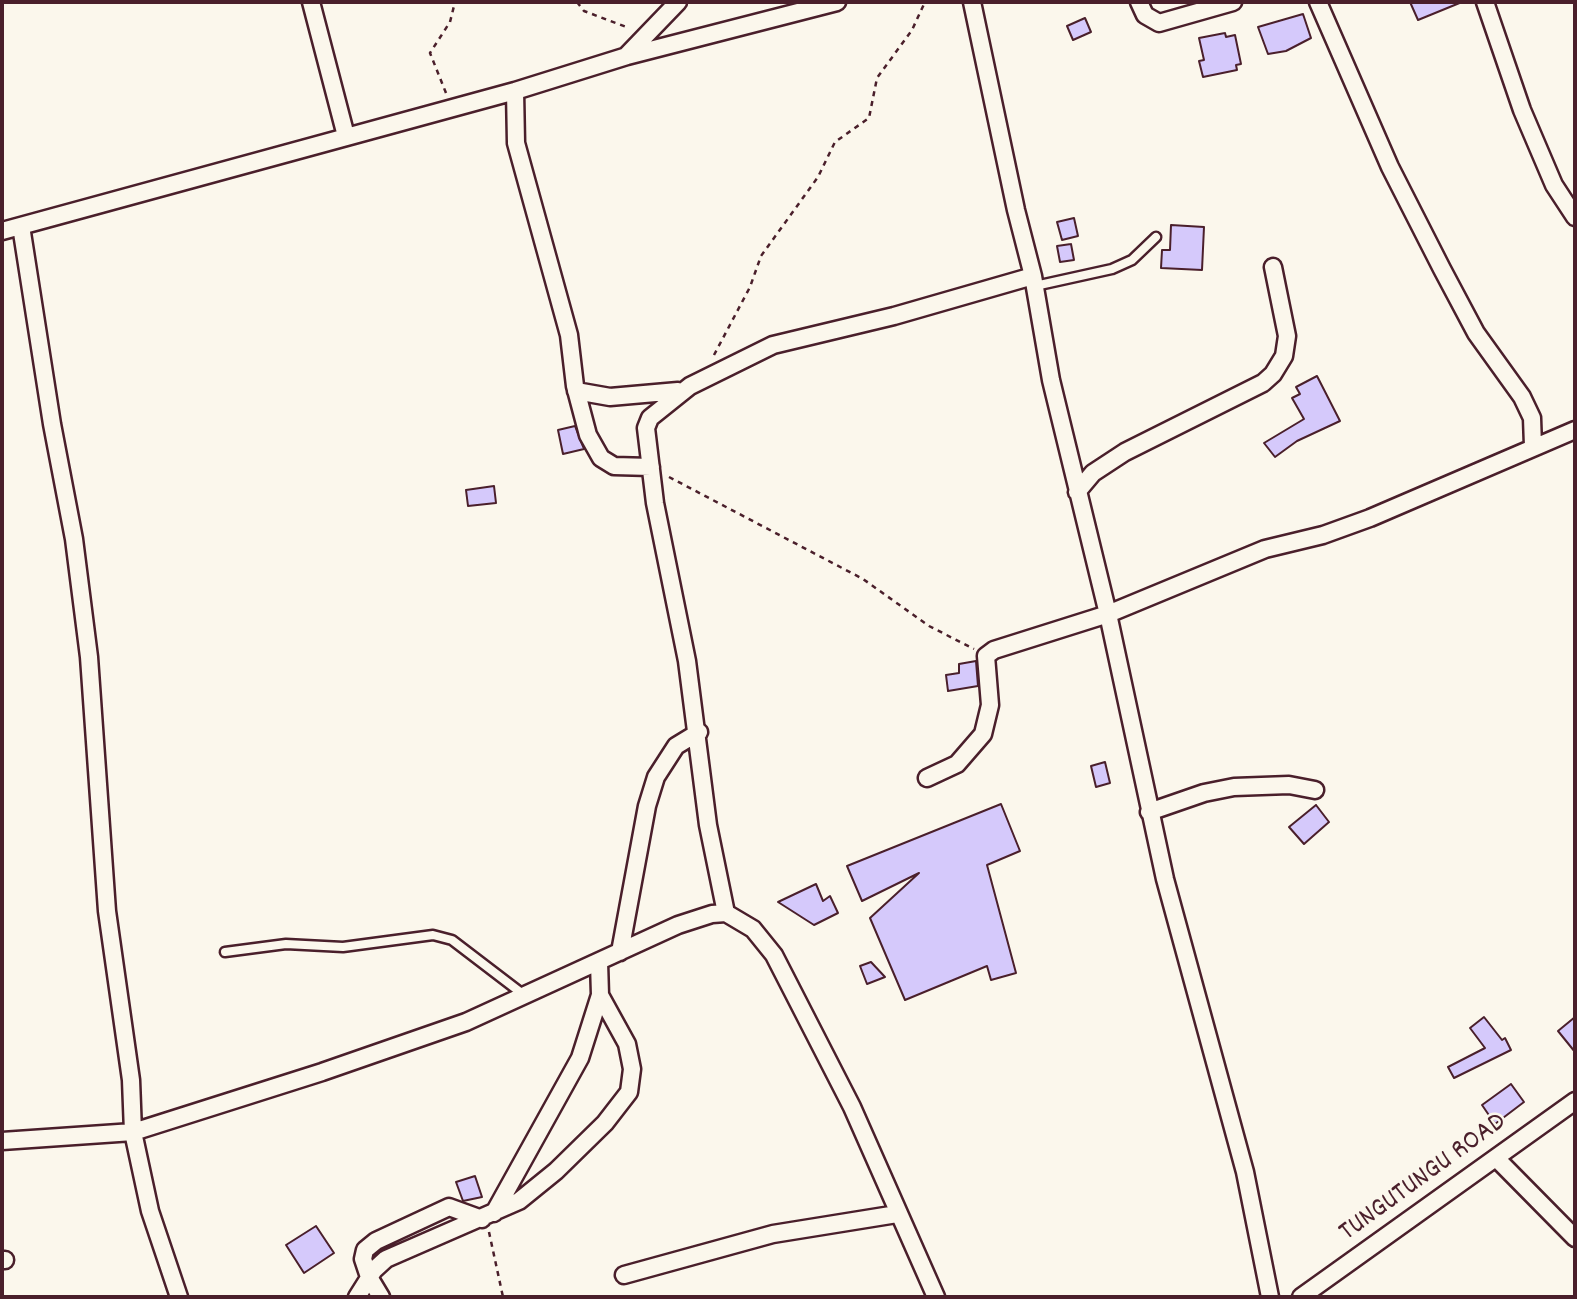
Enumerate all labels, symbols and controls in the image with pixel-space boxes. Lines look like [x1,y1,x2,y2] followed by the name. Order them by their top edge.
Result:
[1334,1107,1514,1251] street label: TUNGUTUNGU ROAD

